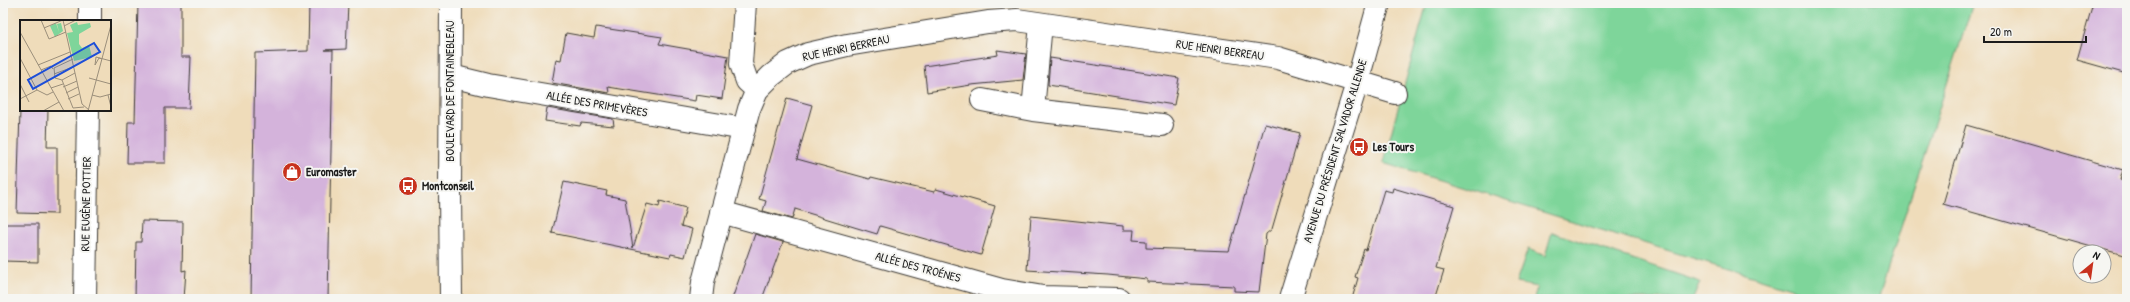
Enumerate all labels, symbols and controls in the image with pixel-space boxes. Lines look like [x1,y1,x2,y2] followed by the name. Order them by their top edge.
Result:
[1984,18,2086,44] scale bar
[20,20,111,111] inset map
[441,20,458,162] street label: BOULEVARD DE FONTAINEBLEAU
[1990,23,2012,40] text: 20 m
[801,30,891,65] street label: RUE HENRI BERREAU
[1175,35,1265,64] street label: RUE HENRI BERREAU
[1298,56,1371,245] street label: AVENUE DU PRÉSIDENT SALVADOR ALLENDE
[545,86,649,121] street label: ALLÉE DES PRIMEVÈRES
[1348,136,1370,158] bus stop icon: Les Tours
[1373,138,1414,155] place label: Les Tours
[76,156,95,252] street label: RUE EUGÈNE POTTIER
[281,161,303,183] shop icon: Euromaster
[306,163,357,180] place label: Euromaster
[397,175,419,197] bus stop icon: Montconseil
[422,177,475,194] place label: Montconseil
[2072,244,2112,284] north arrow
[874,247,963,286] street label: ALLÉE DES TROÉNES
[2091,248,2103,263] text: N

